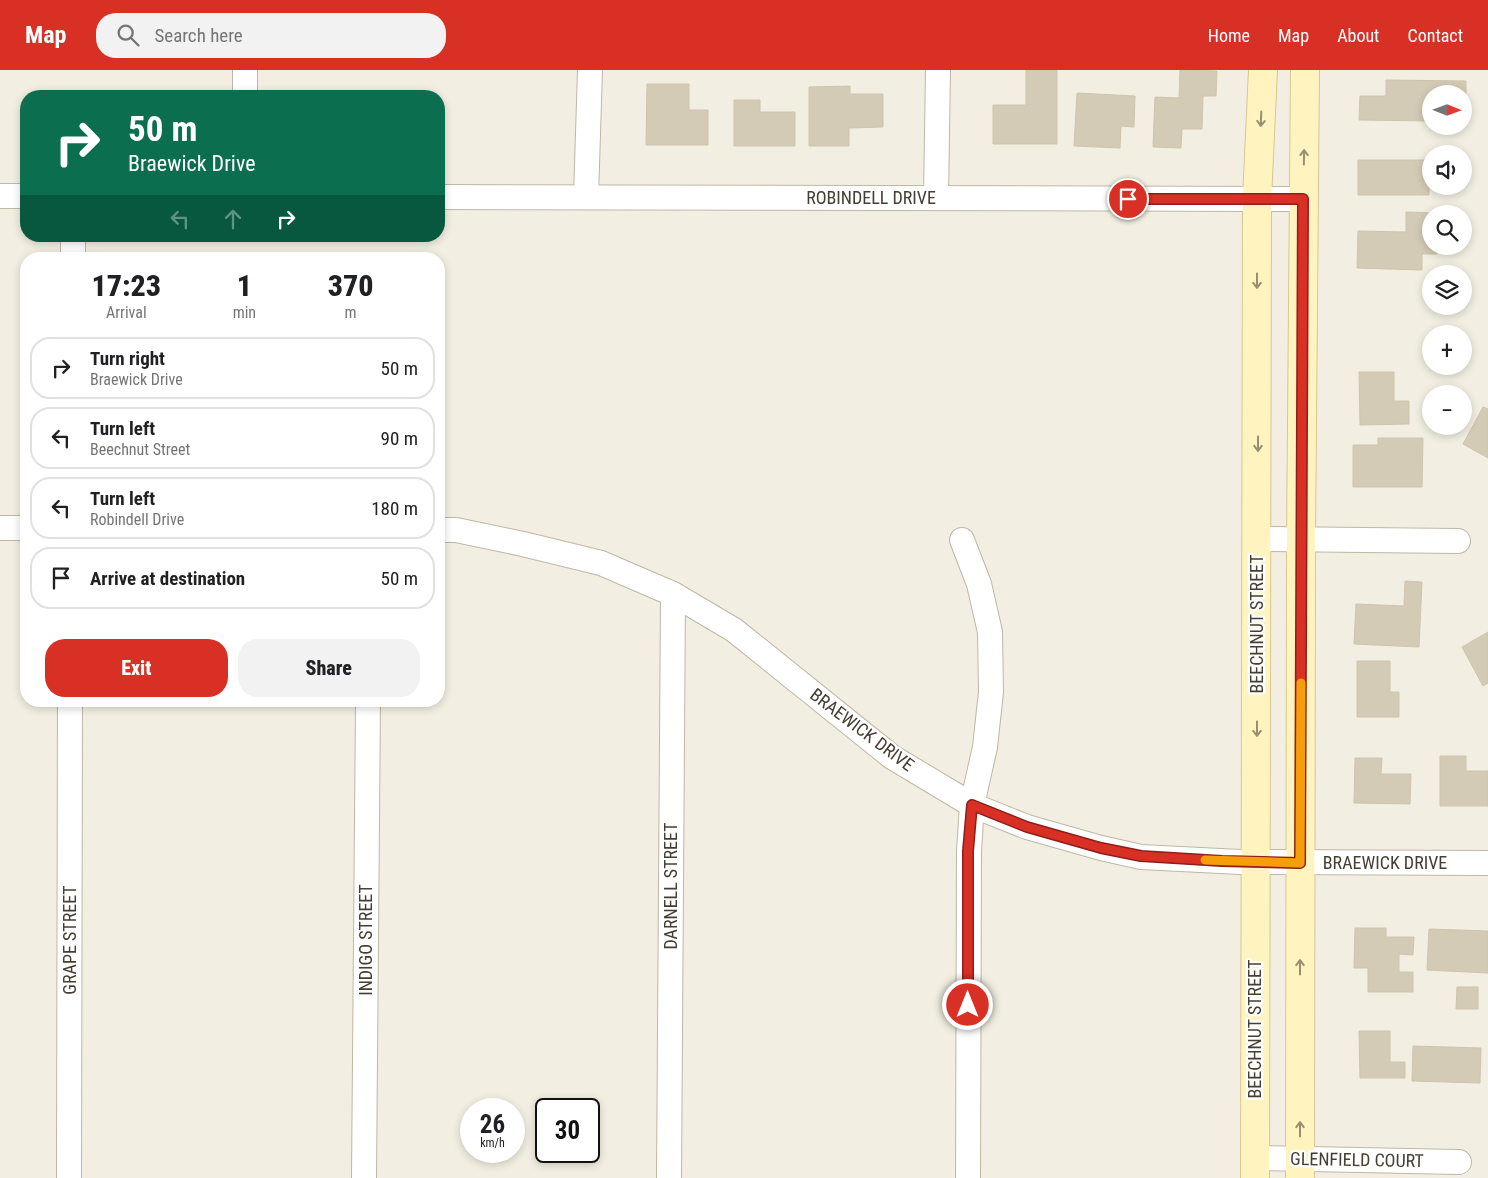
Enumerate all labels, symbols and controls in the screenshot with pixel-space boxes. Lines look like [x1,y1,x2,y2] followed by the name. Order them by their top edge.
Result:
[96,13,446,58] search box
[25,21,66,49] text: Map
[114,21,142,49] icon: search
[154,24,243,47] text: Search here
[1208,25,1250,46] text: Home
[1278,25,1309,46] text: Map
[1337,25,1379,46] text: About
[1407,25,1463,46] text: Contact
[1422,85,1472,135] north arrow
[1422,85,1472,435] map controls
[128,109,197,150] text: 50 m
[45,110,110,175] icon: right
[1256,110,1265,126] one-way arrow
[1422,145,1472,195] button: sound
[1299,149,1309,166] one-way arrow
[128,151,256,176] text: Braewick Drive
[1107,178,1149,220] pin
[1114,185,1142,213] icon: arrive
[806,187,936,208] street label: ROBINDELL DRIVE
[166,205,194,233] icon: left
[219,205,247,233] icon: ahead
[272,205,300,233] icon: right
[1422,205,1472,255] button: search
[1422,265,1472,315] button: layers
[92,268,161,303] text: 17:23
[237,268,252,303] text: 1
[328,268,373,303] text: 370
[1252,272,1262,289] one-way arrow
[106,303,147,322] text: Arrival
[233,303,256,322] text: min
[345,303,357,322] text: m
[1422,325,1472,375] button: +
[90,347,165,370] text: Turn right
[47,354,75,382] icon: right
[381,357,418,380] text: 50 m
[90,370,183,389] text: Braewick Drive
[1422,385,1472,435] button: −
[90,417,155,440] text: Turn left
[47,424,75,452] icon: left
[381,427,418,450] text: 90 m
[1253,435,1263,451] one-way arrow
[90,440,190,459] text: Beechnut Street
[90,487,155,510] text: Turn left
[47,494,75,522] icon: left
[371,497,418,520] text: 180 m
[90,510,184,529] text: Robindell Drive
[1246,554,1267,694] street label: BEECHNUT STREET
[47,564,75,592] icon: arrive
[90,567,245,590] text: Arrive at destination
[381,567,418,590] text: 50 m
[45,639,228,697] button: Exit
[238,639,420,697] button: Share
[806,684,918,775] street label: BRAEWICK DRIVE
[1252,720,1262,736] one-way arrow
[660,822,681,950] street label: DARNELL STREET
[1323,852,1447,873] street label: BRAEWICK DRIVE
[355,884,376,996] street label: INDIGO STREET
[59,885,80,995] street label: GRAPE STREET
[1244,959,1265,1099] street label: BEECHNUT STREET
[1295,959,1305,976] one-way arrow
[941,978,993,1030] position arrow
[535,1098,600,1163] speed limit sign: 30
[480,1110,505,1139] text: 26
[1295,1122,1305,1138] one-way arrow
[480,1136,505,1150] text: km/h
[1290,1148,1424,1171] street label: GLENFIELD COURT

